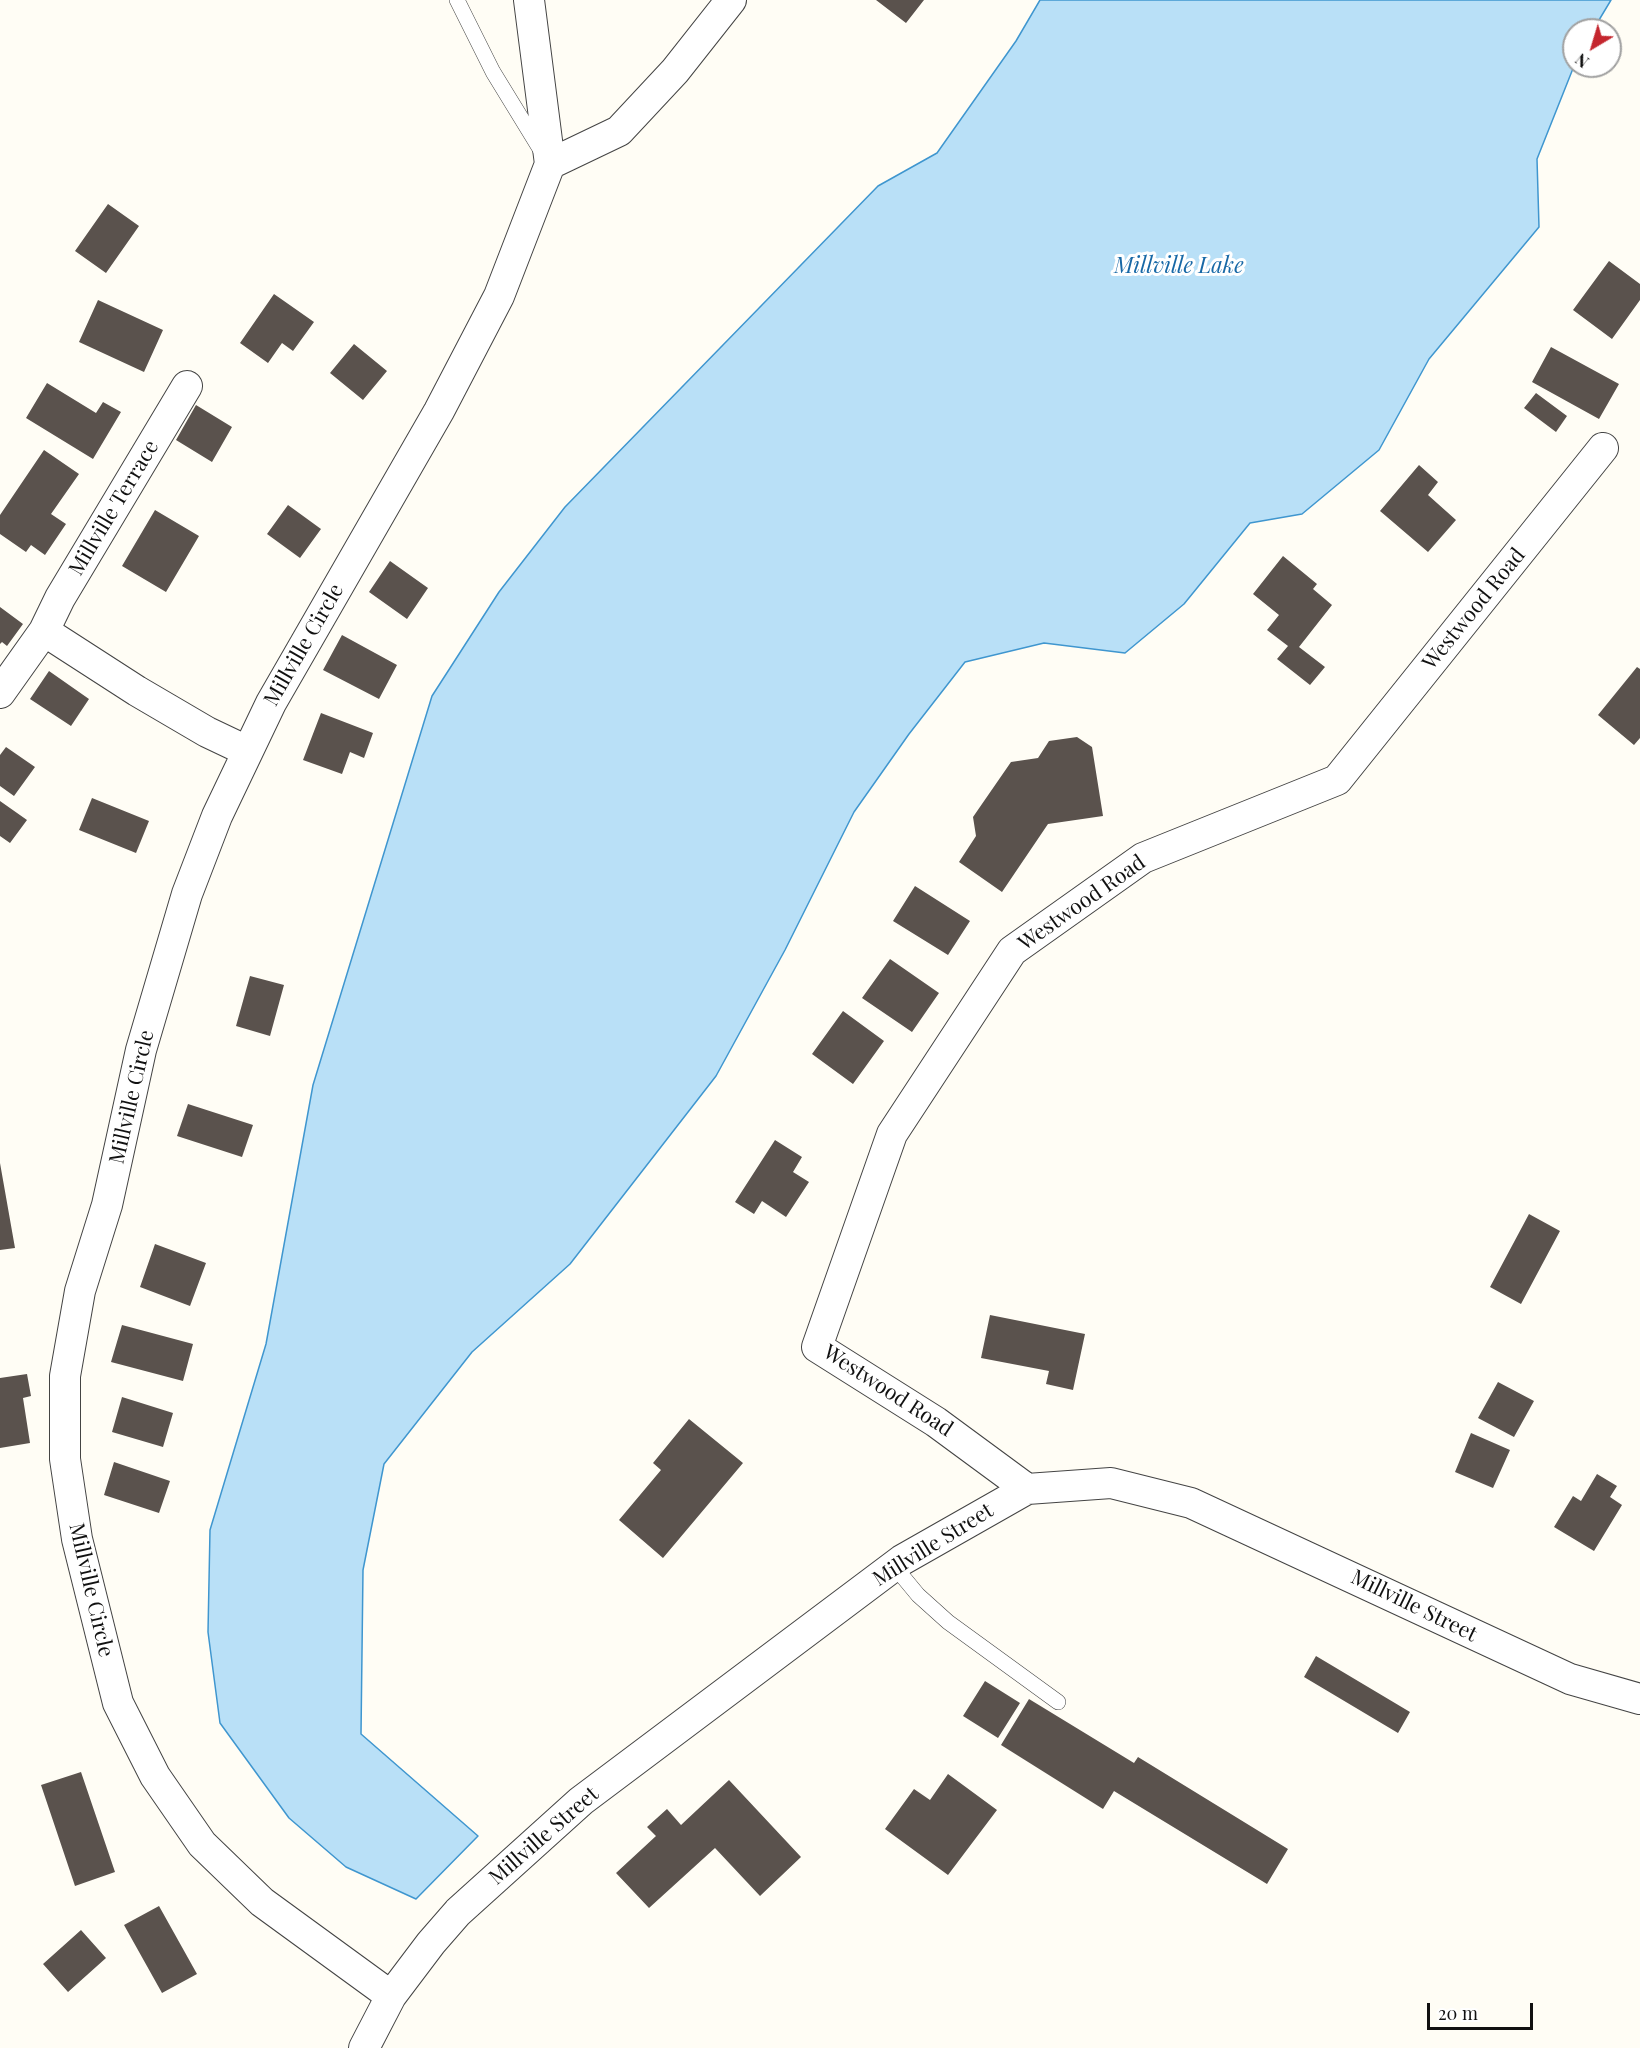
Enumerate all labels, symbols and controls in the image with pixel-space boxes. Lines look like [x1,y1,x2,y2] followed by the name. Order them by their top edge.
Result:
[1562,18,1622,78] north arrow
[1571,49,1593,73] text: N
[1114,253,1244,279] water label: Millville Lake
[64,436,164,580] street label: Millville Terrace
[1417,543,1531,675] street label: Westwood Road
[259,580,349,710] street label: Millville Circle
[1014,850,1150,956] street label: Westwood Road
[104,1028,160,1166] street label: Millville Circle
[819,1340,957,1442] street label: Westwood Road
[868,1498,998,1592] street label: Millville Street
[63,1521,119,1659] street label: Millville Circle
[1347,1565,1481,1647] street label: Millville Street
[484,1782,604,1890] street label: Millville Street
[1430,1991,1536,2029] scale bar
[1438,2001,1478,2025] text: 20 m

